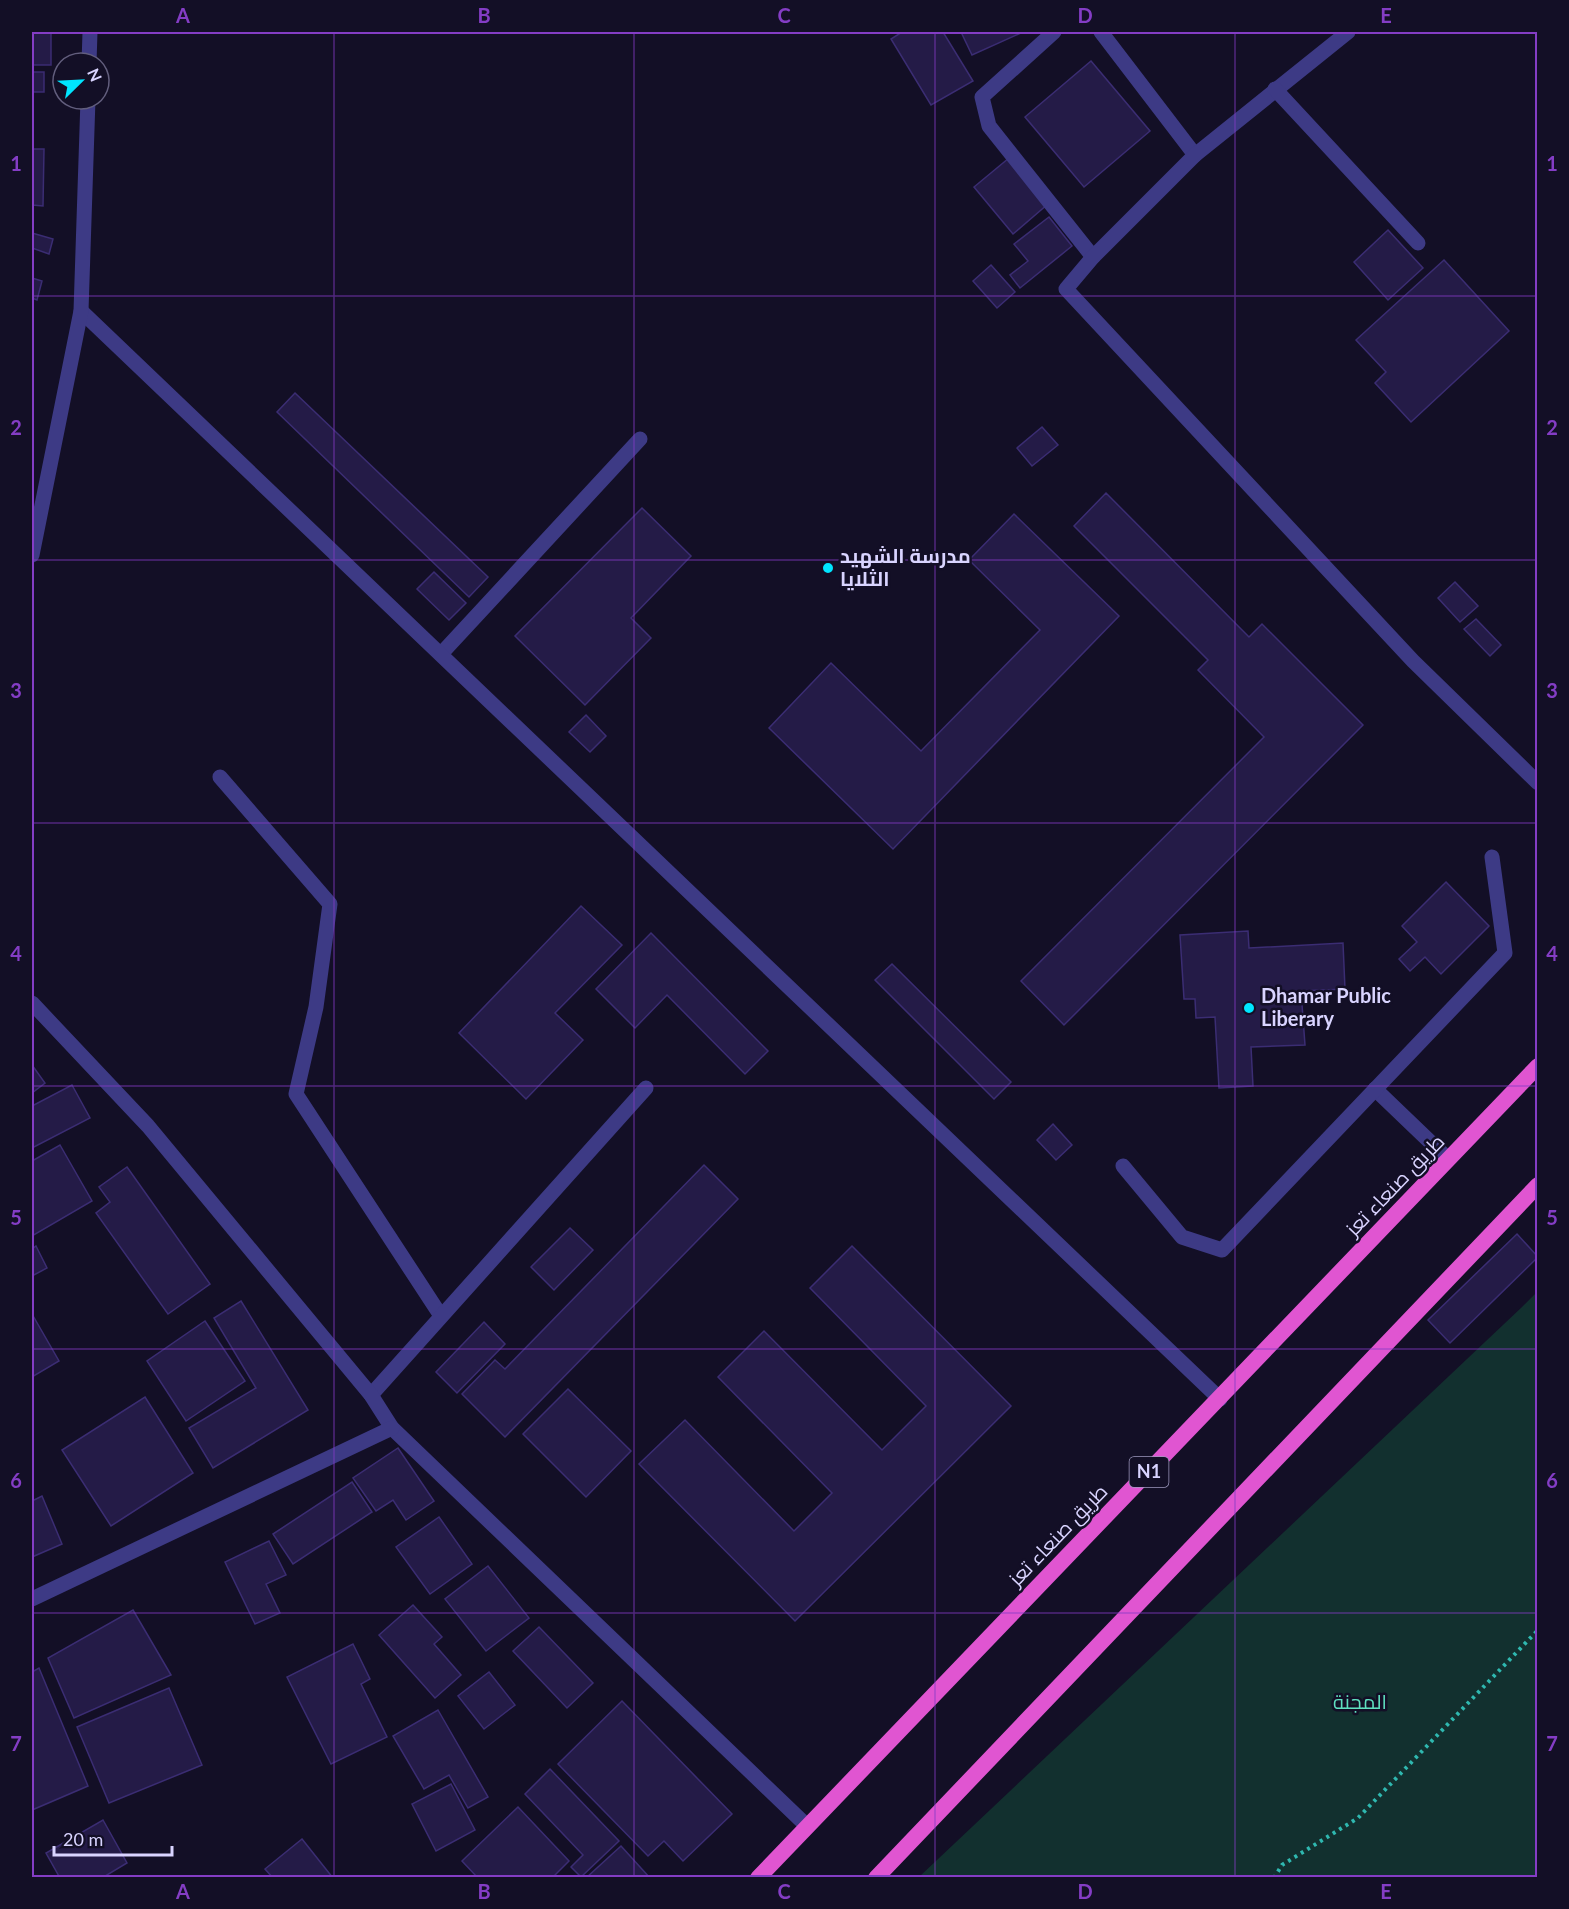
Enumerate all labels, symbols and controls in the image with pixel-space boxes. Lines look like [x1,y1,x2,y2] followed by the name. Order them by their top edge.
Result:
[175,3,190,27] text: A
[477,3,491,27] text: B
[777,3,791,27] text: C
[1077,3,1093,27] text: D
[1380,3,1392,27] text: E
[51,51,111,111] north arrow
[84,65,106,84] text: N
[10,151,22,175] text: 1
[1546,151,1558,175] text: 1
[10,415,22,439] text: 2
[1546,415,1558,439] text: 2
[840,543,971,591] place label: مدرسة الشهيد الثلايا
[821,561,835,575] marker: مدرسة الشهيد الثلايا
[10,678,22,702] text: 3
[1546,678,1558,702] text: 3
[10,941,22,965] text: 4
[1546,941,1558,965] text: 4
[1261,983,1391,1030] place label: Dhamar Public Liberary
[1242,1001,1256,1015] marker: Dhamar Public Liberary
[1339,1129,1450,1242] street label: طريق صنعاء تعز
[10,1205,22,1229] text: 5
[1546,1205,1558,1229] text: 5
[1130,1457,1168,1487] road number: N1
[10,1468,22,1492] text: 6
[1546,1468,1558,1492] text: 6
[1002,1479,1113,1592] street label: طريق صنعاء تعز
[1333,1689,1387,1713] park label: المجنة
[10,1731,22,1755] text: 7
[1546,1731,1558,1755] text: 7
[54,1819,172,1857] scale bar
[63,1828,103,1850] text: 20 m
[175,1879,190,1903] text: A
[477,1879,491,1903] text: B
[777,1879,791,1903] text: C
[1077,1879,1093,1903] text: D
[1380,1879,1392,1903] text: E

